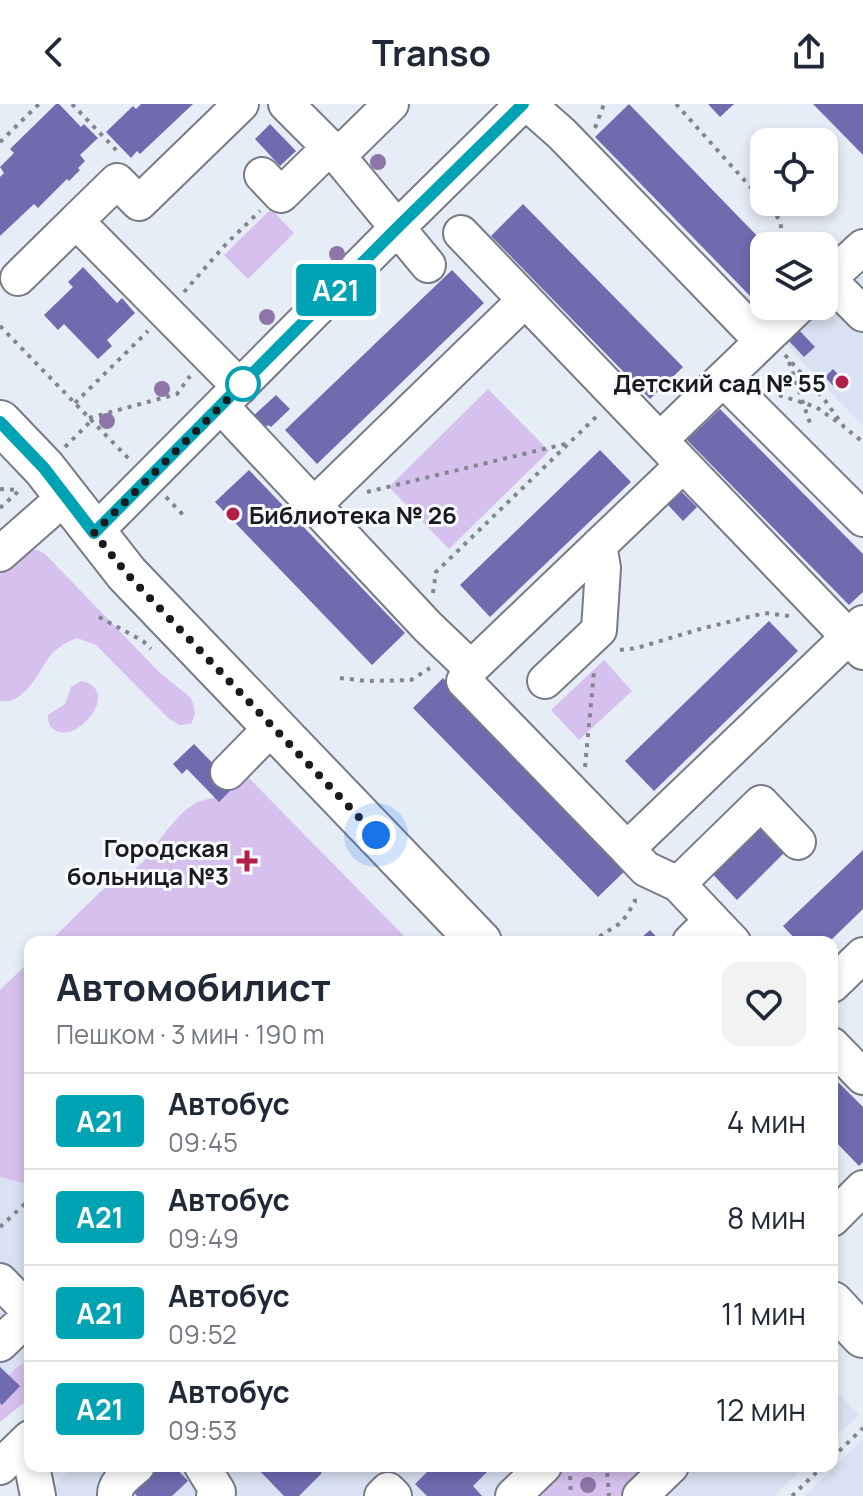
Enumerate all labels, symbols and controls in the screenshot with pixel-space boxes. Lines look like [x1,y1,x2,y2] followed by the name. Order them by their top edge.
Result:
[372,28,491,77] text: Transo
[32,30,76,74] icon: back
[787,30,831,74] icon: share
[750,128,838,320] map controls
[750,128,838,216] button: locate
[750,232,838,320] button: layers
[290,264,382,316] line badge: А21
[312,271,360,309] text: А21
[613,366,826,399] place label: Детский сад № 55
[226,367,260,401] unlabelled marker
[833,373,851,391] marker: Детский сад № 55
[249,498,457,531] place label: Библиотека № 26
[224,505,242,523] marker: Библиотека № 26
[356,815,396,855] your location
[67,831,229,892] place label: Городская больница №3
[236,850,258,872] marker: Городская больница №3
[56,960,331,1012] text: Автомобилист
[722,962,806,1046] button: heart
[56,1016,325,1052] text: Пешком · 3 мин · 190 m
[168,1083,290,1124] text: Автобус
[727,1101,806,1142] text: 4 мин
[76,1102,124,1140] text: А21
[168,1124,238,1160] text: 09:45
[168,1179,290,1220] text: Автобус
[727,1197,806,1238] text: 8 мин
[76,1198,124,1236] text: А21
[168,1220,239,1256] text: 09:49
[168,1275,290,1316] text: Автобус
[721,1293,806,1334] text: 11 мин
[76,1294,124,1332] text: А21
[168,1316,237,1352] text: 09:52
[168,1371,290,1412] text: Автобус
[716,1389,806,1430] text: 12 мин
[76,1390,124,1428] text: А21
[168,1412,237,1448] text: 09:53

